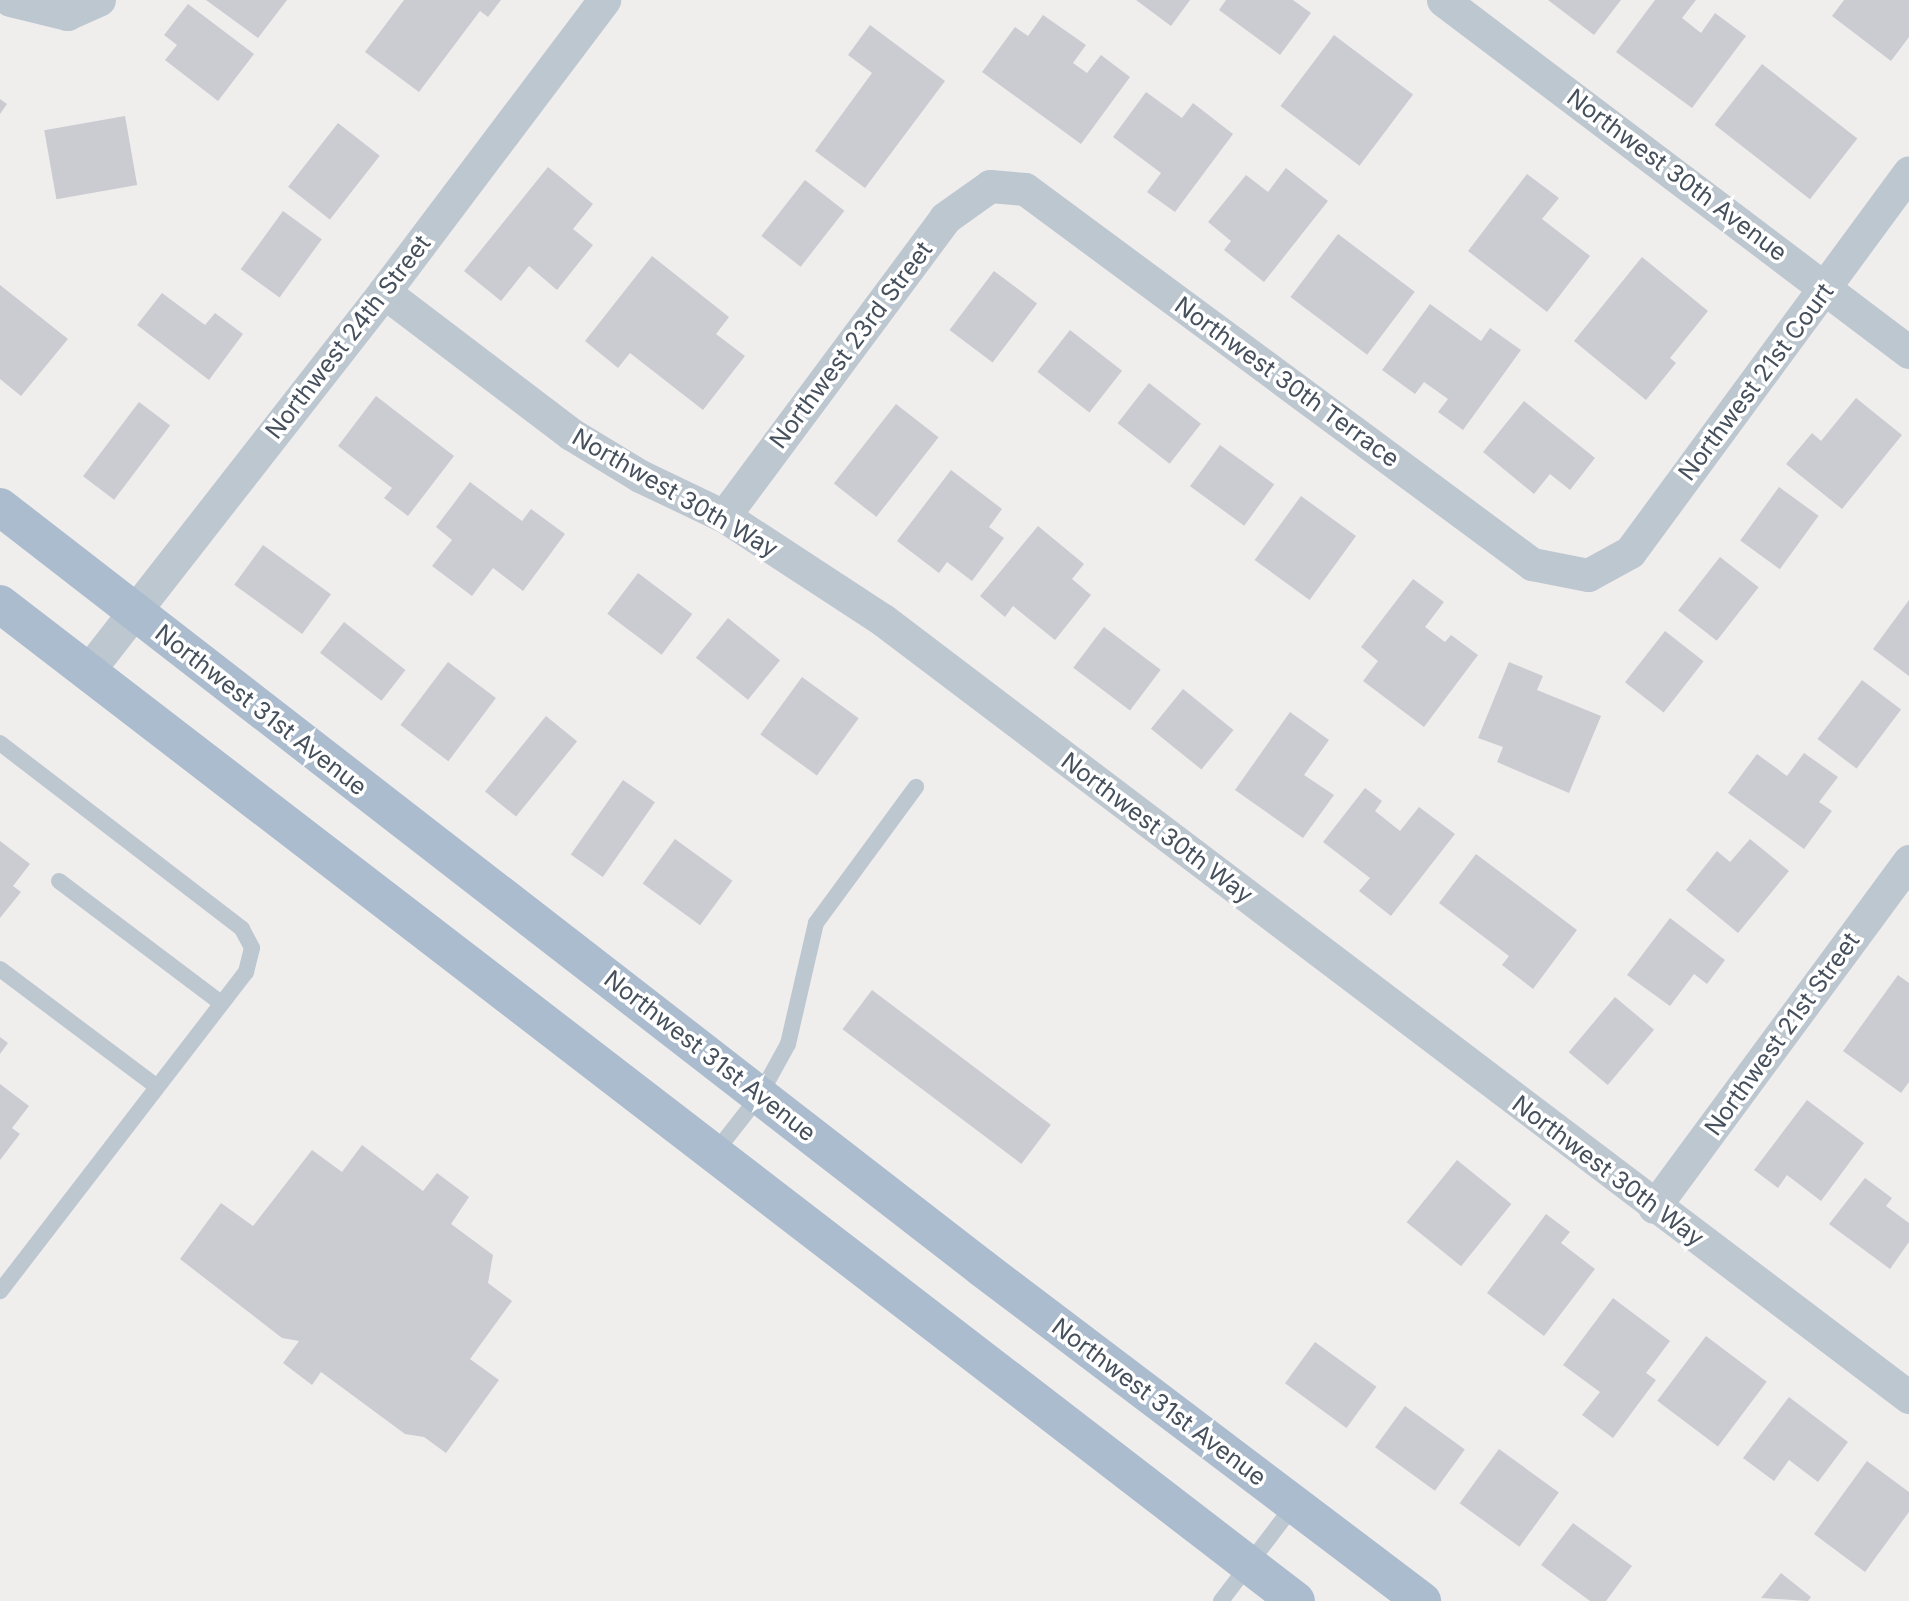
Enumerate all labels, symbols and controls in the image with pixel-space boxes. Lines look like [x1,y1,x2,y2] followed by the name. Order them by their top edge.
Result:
[1561,83,1793,267] street label: Northwest 30th Avenue
[259,229,437,445] street label: Northwest 24th Street
[764,236,938,454] street label: Northwest 23rd Street
[1672,278,1840,486] street label: Northwest 21st Court
[1169,291,1405,473] street label: Northwest 30th Terrace
[567,422,783,564] street label: Northwest 30th Way
[149,618,373,802] street label: Northwest 31st Avenue
[1055,747,1259,909] street label: Northwest 30th Way
[1699,927,1865,1141] street label: Northwest 21st Street
[598,964,822,1148] street label: Northwest 31st Avenue
[1506,1090,1710,1252] street label: Northwest 30th Way
[1046,1312,1272,1492] street label: Northwest 31st Avenue

